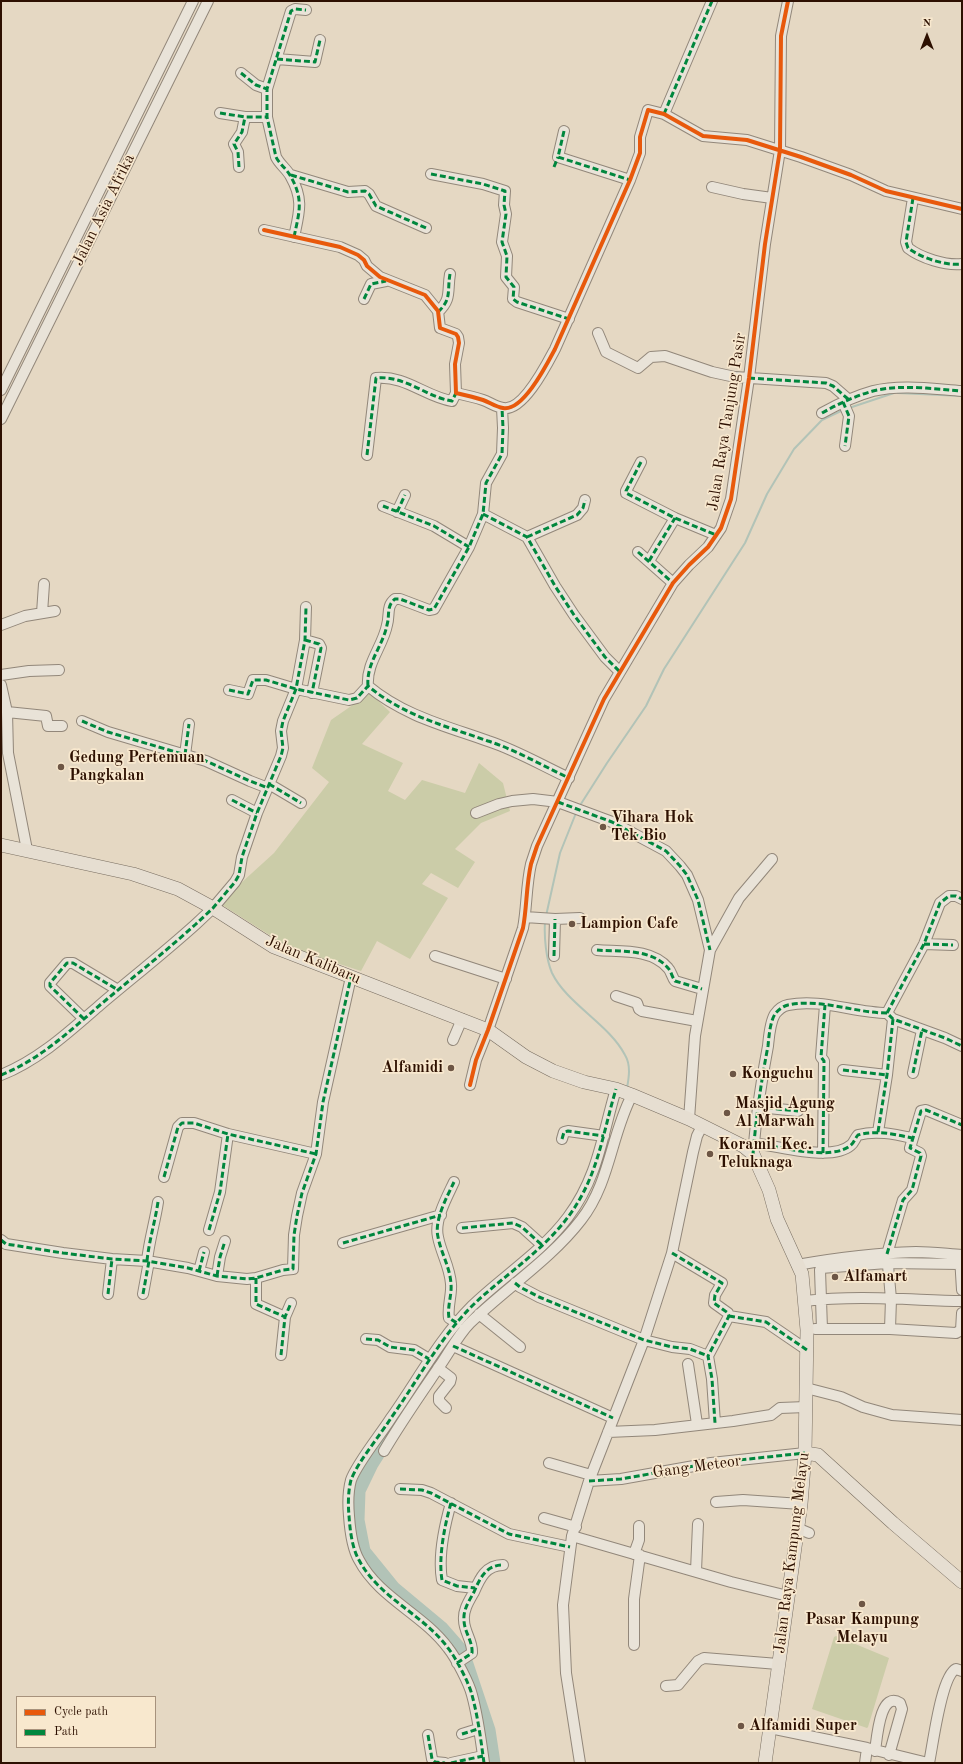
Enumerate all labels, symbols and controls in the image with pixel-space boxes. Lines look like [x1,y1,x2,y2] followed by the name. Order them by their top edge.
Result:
[907,16,947,56] north arrow
[923,18,931,29] text: N
[69,151,139,269] street label: Jalan Asia Afrika
[703,332,751,512] street label: Jalan Raya Tanjung Pasir
[69,748,205,786] place label: Gedung Pertemuan Pangkalan
[56,762,66,772] marker: Gedung Pertemuan Pangkalan
[611,808,694,846] place label: Vihara Hok Tek Bio
[598,822,608,832] marker: Vihara Hok Tek Bio
[580,914,678,934] place label: Lampion Cafe
[567,919,577,929] marker: Lampion Cafe
[262,931,364,989] street label: Jalan Kalibaru
[381,1058,443,1078] place label: Alfamidi
[446,1063,456,1073] marker: Alfamidi
[741,1064,813,1084] place label: Konguchu
[728,1069,738,1079] marker: Konguchu
[735,1094,835,1132] place label: Masjid Agung Al Marwah
[722,1108,732,1118] marker: Masjid Agung Al Marwah
[718,1135,812,1173] place label: Koramil Kec. Teluknaga
[705,1149,715,1159] marker: Koramil Kec. Teluknaga
[843,1267,907,1287] place label: Alfamart
[830,1272,840,1282] marker: Alfamart
[651,1451,743,1483] street label: Gang Meteor
[770,1451,814,1655] street label: Jalan Raya Kampung Melayu
[857,1599,867,1609] marker: Pasar Kampung Melayu
[805,1610,919,1648] place label: Pasar Kampung Melayu
[16,1696,156,1748] legend
[54,1706,108,1718] text: Cycle path
[749,1716,857,1736] place label: Alfamidi Super
[736,1721,746,1731] marker: Alfamidi Super
[54,1726,78,1738] text: Path

